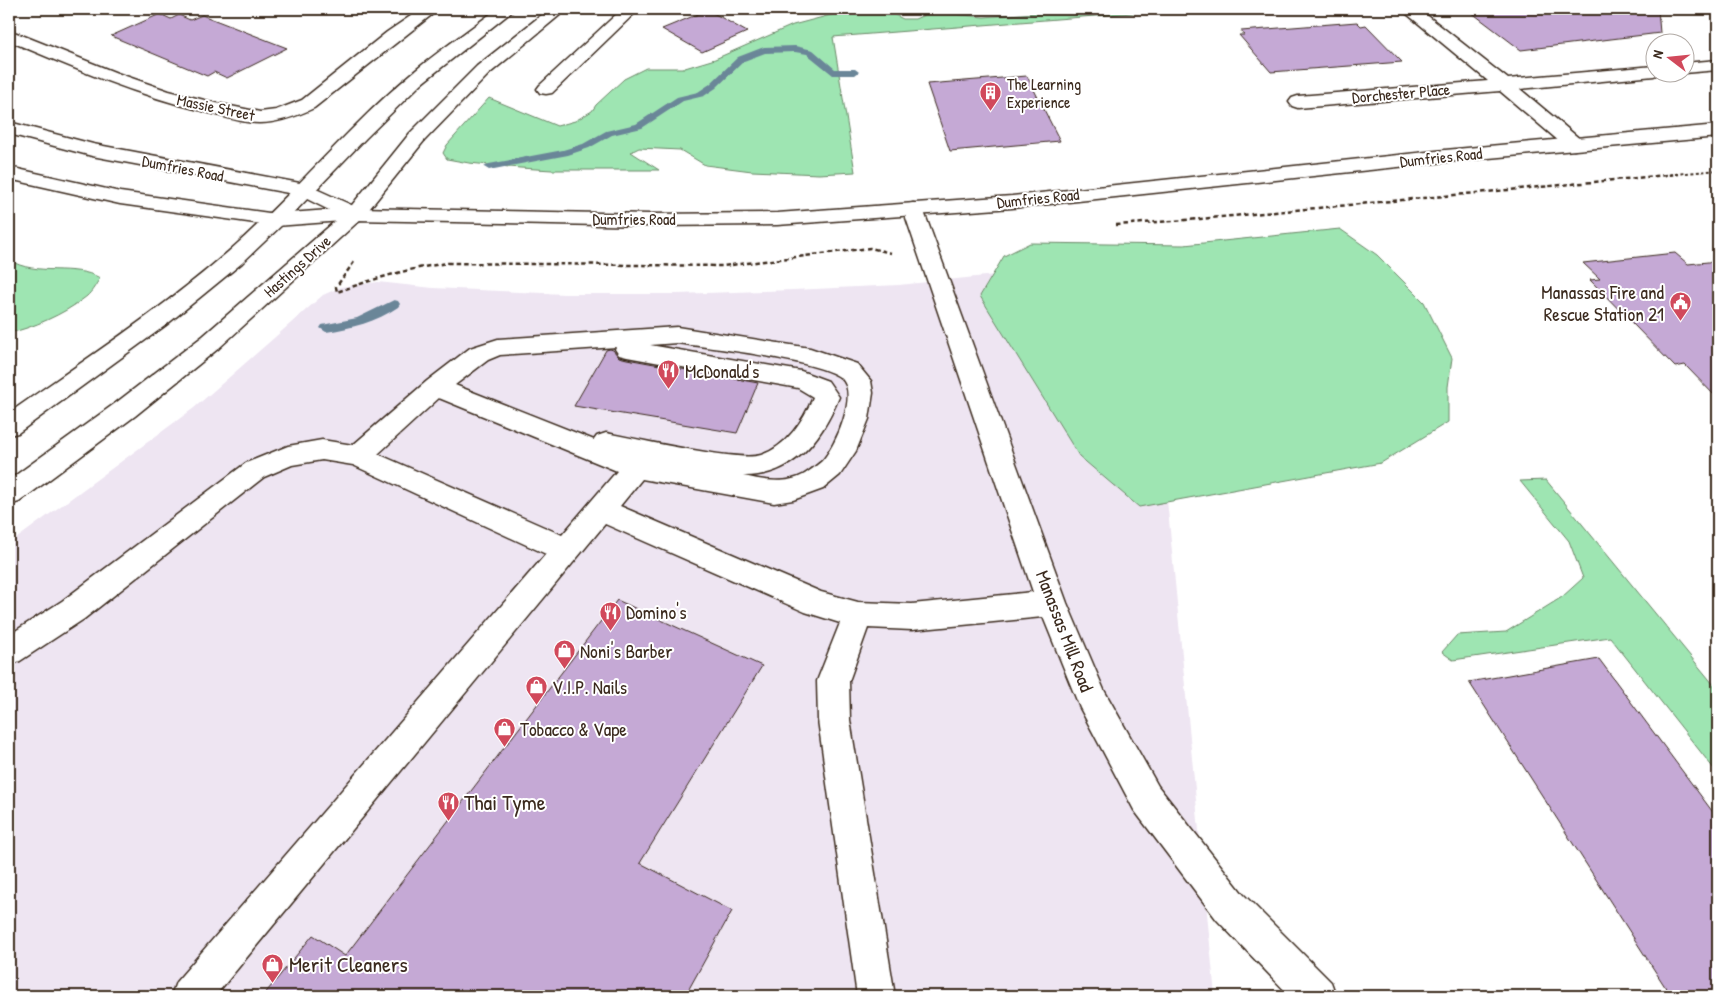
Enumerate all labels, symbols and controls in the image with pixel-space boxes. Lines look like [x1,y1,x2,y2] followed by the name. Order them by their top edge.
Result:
[1644,32,1694,82] north arrow
[1647,48,1667,60] text: N
[1007,73,1081,113] place label: The Learning Experience
[1351,78,1451,108] street label: Dorchester Place
[979,81,1003,112] building icon: The Learning Experience
[175,88,257,126] street label: Massie Street
[1399,142,1483,172] street label: Dumfries Road
[140,149,226,187] street label: Dumfries Road
[996,183,1080,213] street label: Dumfries Road
[593,208,675,230] street label: Dumfries Road
[259,230,336,302] street label: Hastings Drive
[1541,279,1665,327] place label: Manassas Fire and Rescue Station 21
[1668,291,1692,322] public building icon: Manassas Fire and Rescue Station 21
[685,358,759,384] place label: McDonald's
[657,359,681,390] restaurant icon: McDonald's
[1030,567,1100,696] street label: Manassas Mill Road
[626,599,687,625] place label: Domino's
[598,600,622,631] restaurant icon: Domino's
[580,638,673,664] place label: Noni's Barber
[552,639,576,670] shop icon: Noni's Barber
[552,674,627,700] place label: V.I.P. Nails
[524,675,548,706] shop icon: V.I.P. Nails
[520,716,627,742] place label: Tobacco & Vape
[492,717,516,748] shop icon: Tobacco & Vape
[464,787,546,817] place label: Thai Tyme
[436,790,460,821] restaurant icon: Thai Tyme
[289,949,408,979] place label: Merit Cleaners
[261,952,285,983] shop icon: Merit Cleaners

